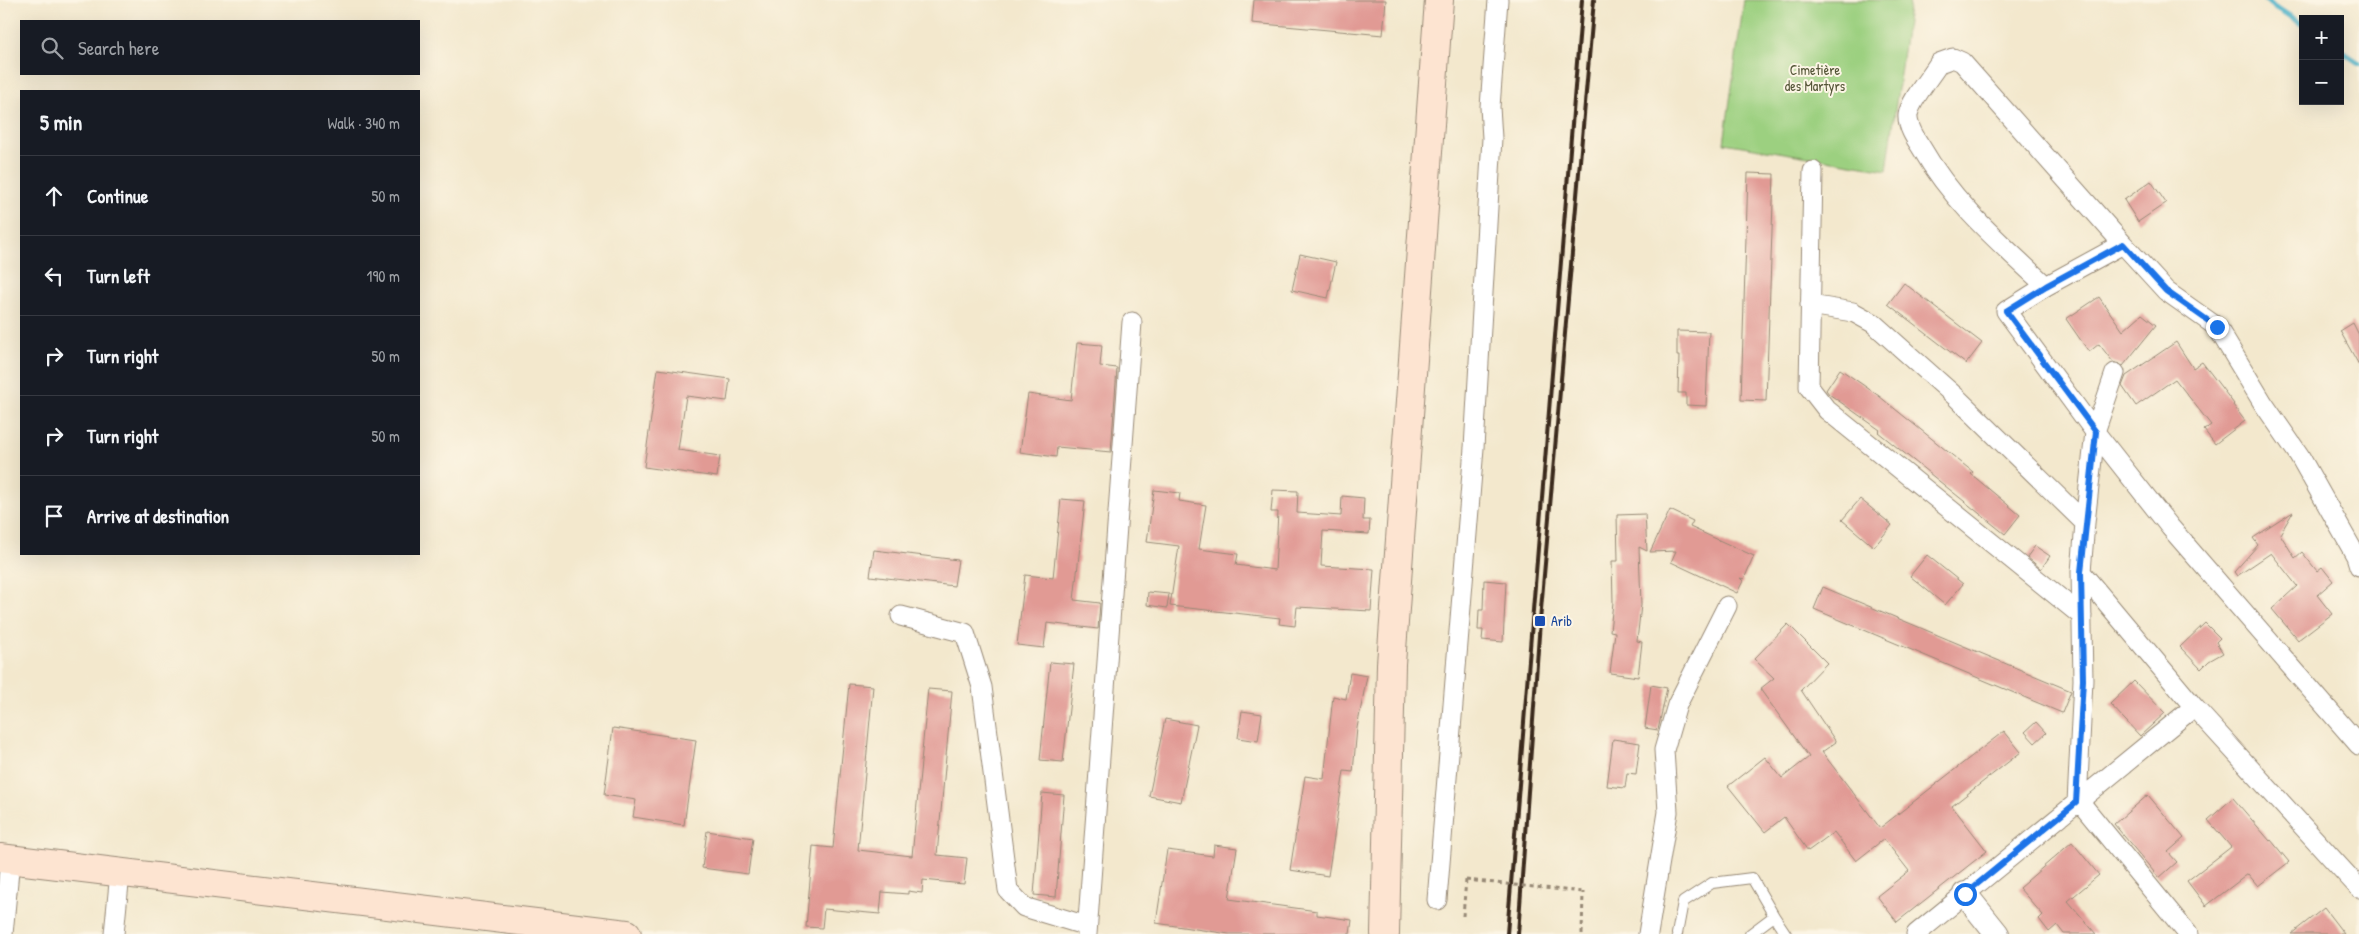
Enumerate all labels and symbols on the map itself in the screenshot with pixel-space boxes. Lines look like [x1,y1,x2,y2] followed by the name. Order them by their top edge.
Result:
[1785,60,1845,96] park label: Cimetière des Martyrs
[2206,316,2229,339] route end
[1551,611,1572,630] place label: Arib
[1533,614,1547,628] marker: Arib
[1954,883,1977,906] route start

